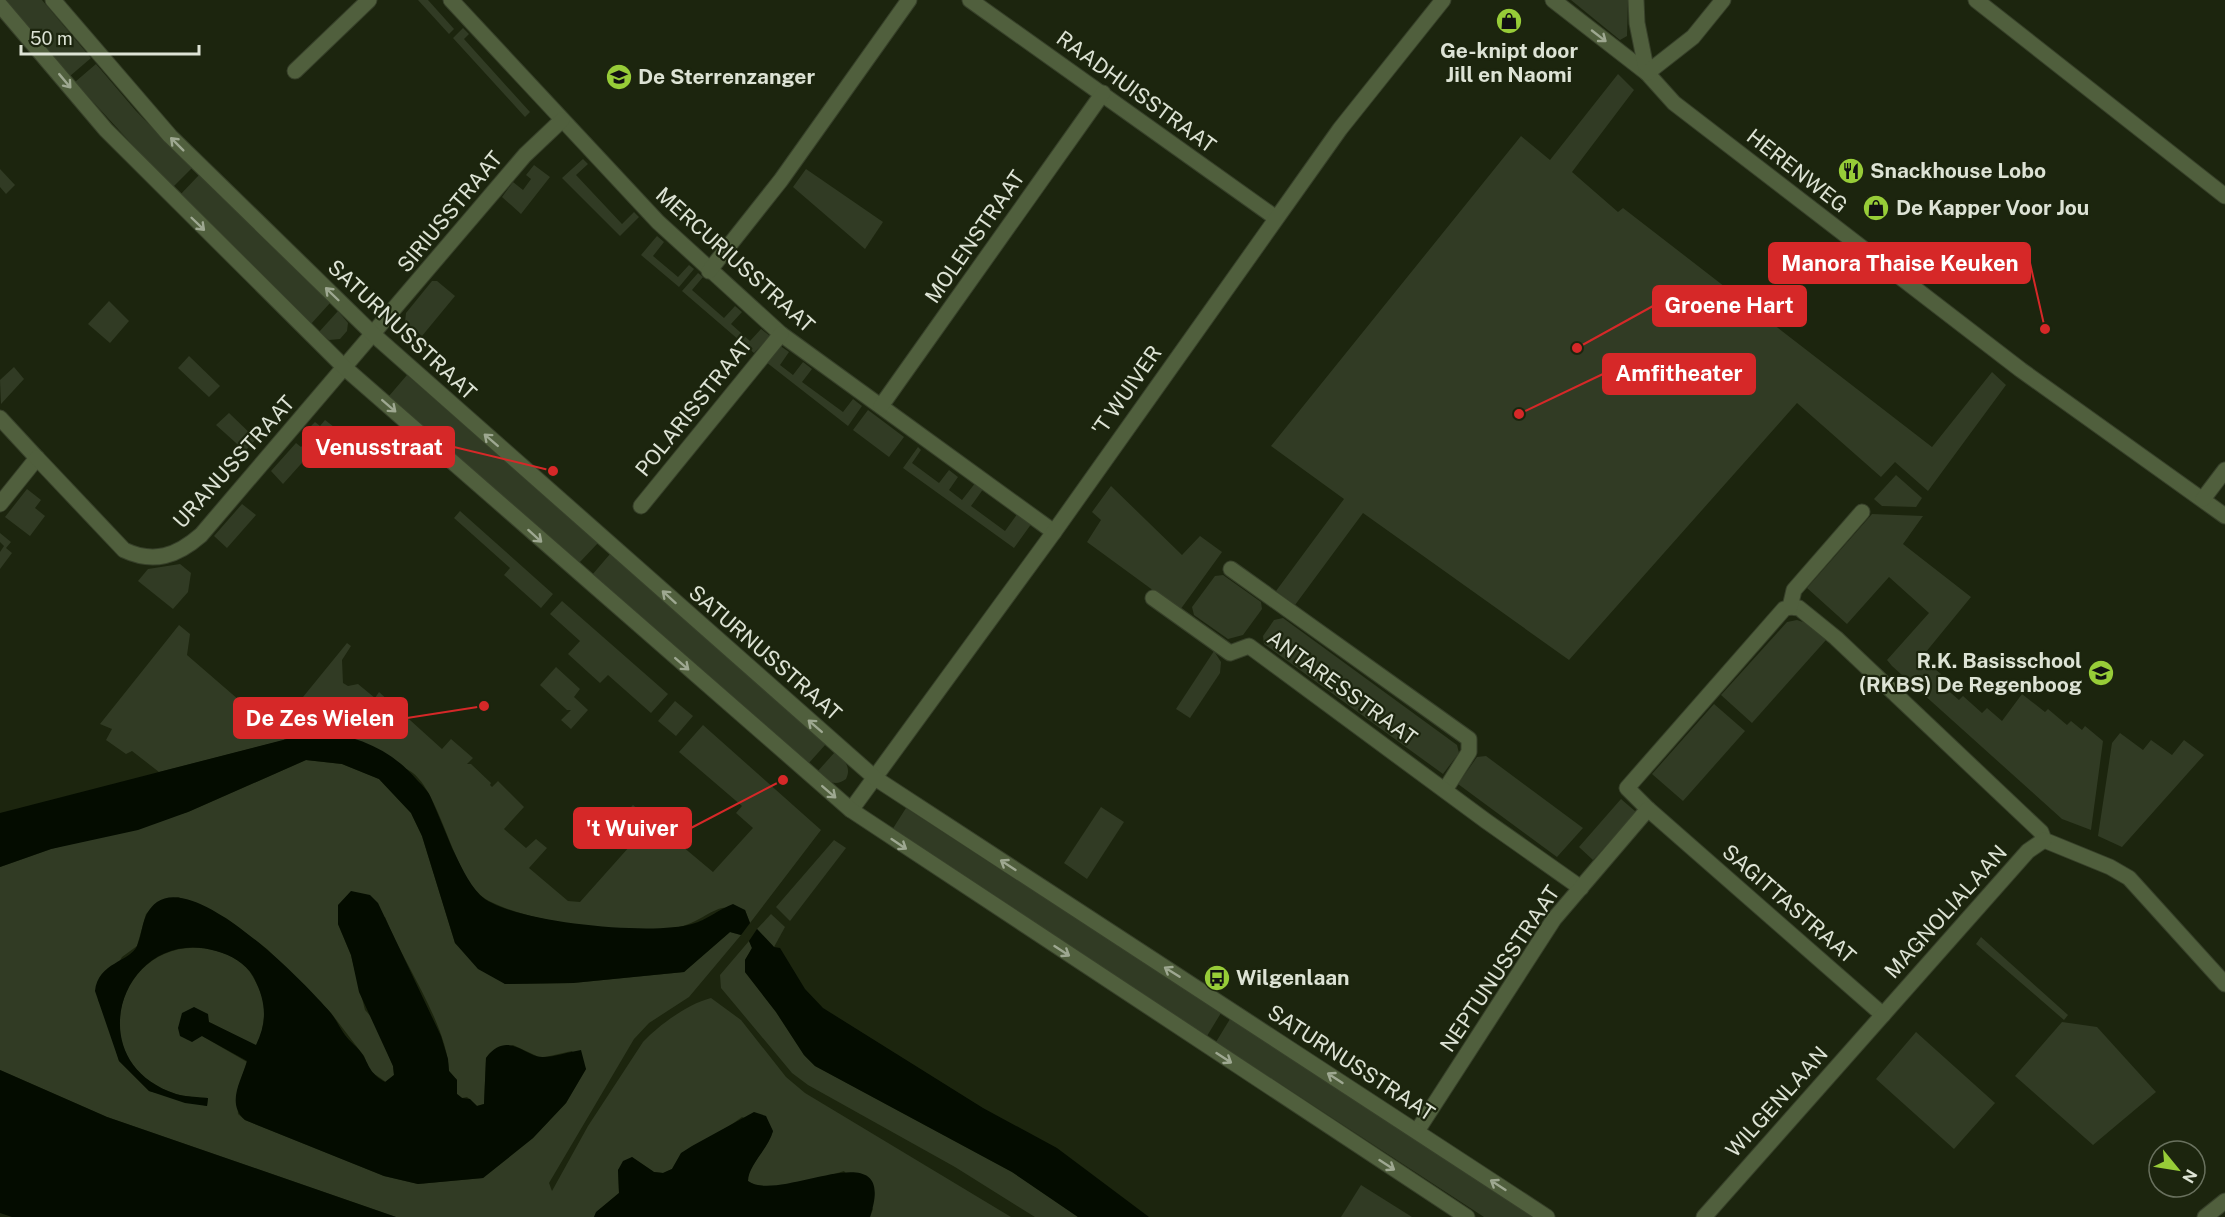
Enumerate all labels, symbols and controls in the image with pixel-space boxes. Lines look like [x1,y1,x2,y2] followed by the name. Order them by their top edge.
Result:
[1494,6,1524,36] shop icon: Ge-knipt door Jill en Naomi
[21,18,200,56] scale bar
[1052,25,1221,158] street label: RAADHUISSTRAAT
[30,28,73,49] text: 50 m
[1591,29,1607,42] one-way arrow
[1440,38,1578,87] place label: Ge-knipt door Jill en Naomi
[604,62,634,92] school or university icon: De Sterrenzanger
[638,64,815,89] place label: De Sterrenzanger
[58,73,72,88] one-way arrow
[1742,124,1853,218] street label: HERENWEG
[170,136,185,151] one-way arrow
[392,146,507,277] street label: SIRIUSSTRAAT
[1836,156,1866,186] restaurant icon: Snackhouse Lobo
[1870,158,2046,183] place label: Snackhouse Lobo
[920,166,1030,308] street label: MOLENSTRAAT
[651,182,820,337] street label: MERCURIUSSTRAAT
[1861,193,1891,223] shop icon: De Kapper Voor Jou
[1896,195,2089,220] place label: De Kapper Voor Jou
[190,217,205,231] one-way arrow
[1769,243,2030,283] callout: Manora Thaise Keuken
[1781,250,2019,276] text: Manora Thaise Keuken
[323,254,482,405] street label: SATURNUSSTRAAT
[1653,286,1806,326] callout: Groene Hart
[324,287,339,302] one-way arrow
[1664,292,1794,318] text: Groene Hart
[630,332,757,481] street label: POLARISSTRAAT
[1086,341,1167,441] street label: 'T WUIVER
[1603,354,1755,394] callout: Amfitheater
[1615,360,1743,386] text: Amfitheater
[168,390,300,533] street label: URANUSSTRAAT
[381,399,396,413] one-way arrow
[303,427,454,467] callout: Venusstraat
[484,433,499,447] one-way arrow
[315,434,443,460] text: Venusstraat
[527,529,542,543] one-way arrow
[684,580,847,726] street label: SATURNUSSTRAAT
[662,590,677,604] one-way arrow
[1263,625,1422,750] street label: ANTARESSTRAAT
[1859,648,2082,697] place label: R.K. Basisschool (RKBS) De Regenboog
[674,657,689,671] one-way arrow
[2086,658,2116,688] school or university icon: R.K. Basisschool (RKBS) De Regenboog
[234,698,407,738] callout: De Zes Wielen
[246,705,394,731] text: De Zes Wielen
[808,719,823,733] one-way arrow
[821,785,836,799] one-way arrow
[574,808,691,848] callout: 't Wuiver
[586,815,678,841] text: 't Wuiver
[890,837,907,850] one-way arrow
[1718,839,1861,968] street label: SAGITTASTRAAT
[1879,840,2012,983] street label: MAGNOLIALAAN
[1000,859,1017,872] one-way arrow
[1435,881,1565,1057] street label: NEPTUNUSSTRAAT
[1053,945,1069,957] one-way arrow
[1202,963,1232,993] bus stop icon: Wilgenlaan
[1236,965,1350,990] place label: Wilgenlaan
[1164,966,1180,978] one-way arrow
[1263,999,1439,1126] street label: SATURNUSSTRAAT
[1720,1041,1833,1162] street label: WILGENLAAN
[1216,1052,1232,1064] one-way arrow
[1327,1071,1344,1084] one-way arrow
[2147,1139,2207,1199] north arrow
[1379,1159,1395,1171] one-way arrow
[2178,1166,2201,1186] text: N
[1491,1179,1507,1191] one-way arrow

